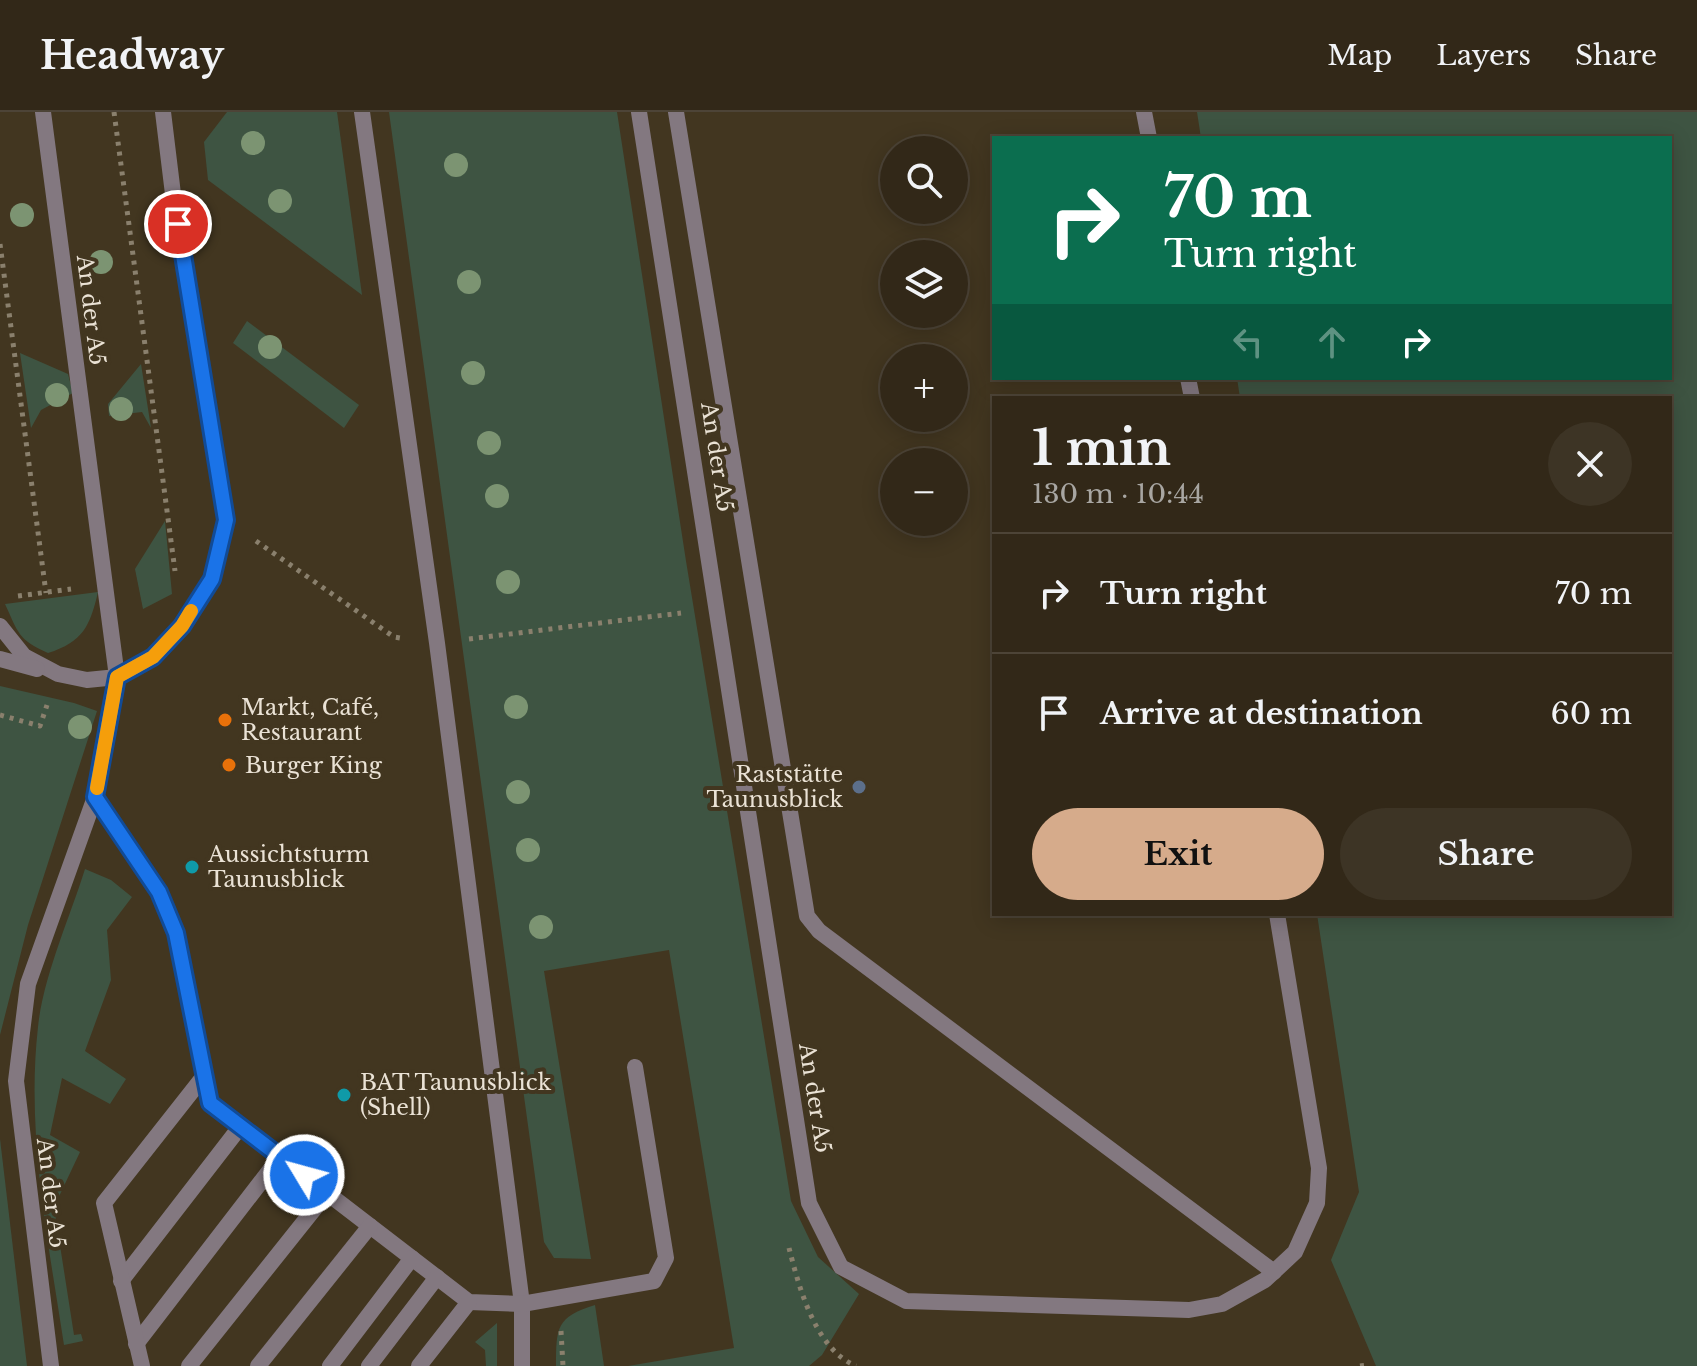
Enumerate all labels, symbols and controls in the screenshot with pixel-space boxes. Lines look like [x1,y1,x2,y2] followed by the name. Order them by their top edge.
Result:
[40,32,224,79] text: Headway
[1327,38,1392,73] text: Map
[1436,38,1531,73] text: Layers
[1575,38,1657,73] text: Share
[880,136,968,536] map controls
[880,136,968,224] button: search
[1164,163,1312,232] text: 70 m
[1032,168,1136,272] icon: right
[144,190,212,258] pin
[156,202,200,246] icon: arrive
[1164,232,1357,277] text: Turn right
[880,240,968,328] button: layers
[71,252,111,367] street label: An der A5
[1226,320,1270,364] icon: left
[1310,320,1354,364] icon: ahead
[1394,320,1438,364] icon: right
[880,344,968,432] button: +
[695,399,739,514] street label: An der A5
[1032,418,1171,478] text: 1 min
[1548,422,1632,506] button: close
[880,448,968,536] button: −
[1032,478,1204,510] text: 130 m · 10:44
[1032,571,1076,615] icon: right
[1100,575,1267,612] text: Turn right
[1555,575,1632,612] text: 70 m
[1032,691,1076,735] icon: arrive
[241,694,379,746] place label: Markt, Café, Restaurant
[1100,695,1423,732] text: Arrive at destination
[1550,695,1632,732] text: 60 m
[216,711,234,729] marker: Markt, Café, Restaurant
[245,752,383,779] place label: Burger King
[220,756,238,774] marker: Burger King
[706,761,843,813] place label: Raststätte Taunusblick
[850,778,868,796] marker: Raststätte Taunusblick
[1032,808,1324,900] button: Exit
[1340,808,1632,900] button: Share
[207,841,370,893] place label: Aussichtsturm Taunusblick
[183,858,201,876] marker: Aussichtsturm Taunusblick
[793,1040,837,1155] street label: An der A5
[360,1069,552,1121] place label: BAT Taunusblick (Shell)
[335,1086,353,1104] marker: BAT Taunusblick (Shell)
[262,1133,346,1217] position arrow
[31,1135,71,1250] street label: An der A5

